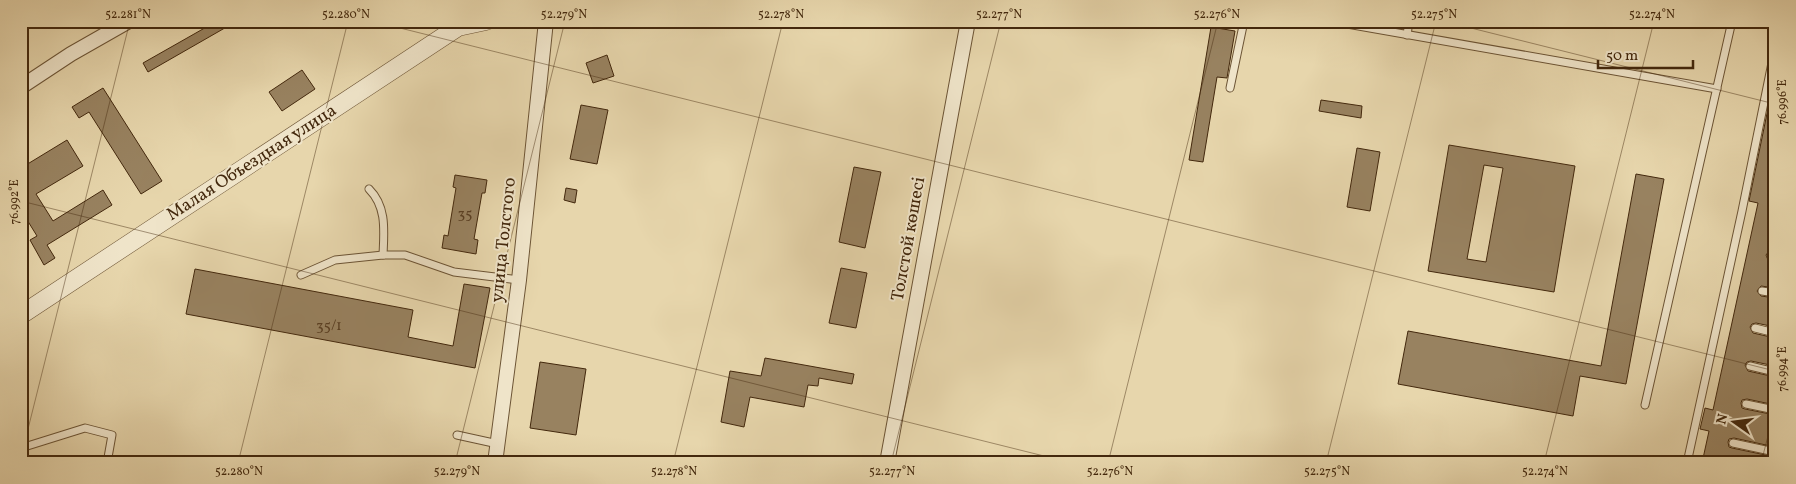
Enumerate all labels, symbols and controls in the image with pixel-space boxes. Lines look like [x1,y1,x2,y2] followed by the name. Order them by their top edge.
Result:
[105,7,151,23] text: 52.281°N
[322,7,370,23] text: 52.280°N
[541,7,587,23] text: 52.279°N
[758,7,804,23] text: 52.278°N
[976,7,1022,23] text: 52.277°N
[1194,7,1240,23] text: 52.276°N
[1411,7,1457,23] text: 52.275°N
[1629,7,1675,23] text: 52.274°N
[1598,38,1694,70] scale bar
[1606,46,1638,67] text: 50 m
[1775,79,1791,125] text: 76.996°E
[162,98,342,227] street label: Малая Объездная улица
[886,175,932,303] street label: Толстой көшесі
[485,176,523,304] street label: улица Толстого
[7,179,23,225] text: 76.992°E
[458,204,472,225] house number: 35
[316,316,342,337] house number: 35/1
[1775,346,1791,392] text: 76.994°E
[1708,396,1758,446] north arrow
[1712,412,1733,426] text: N
[215,464,263,480] text: 52.280°N
[434,464,480,480] text: 52.279°N
[651,464,697,480] text: 52.278°N
[869,464,915,480] text: 52.277°N
[1087,464,1133,480] text: 52.276°N
[1304,464,1350,480] text: 52.275°N
[1522,464,1568,480] text: 52.274°N

